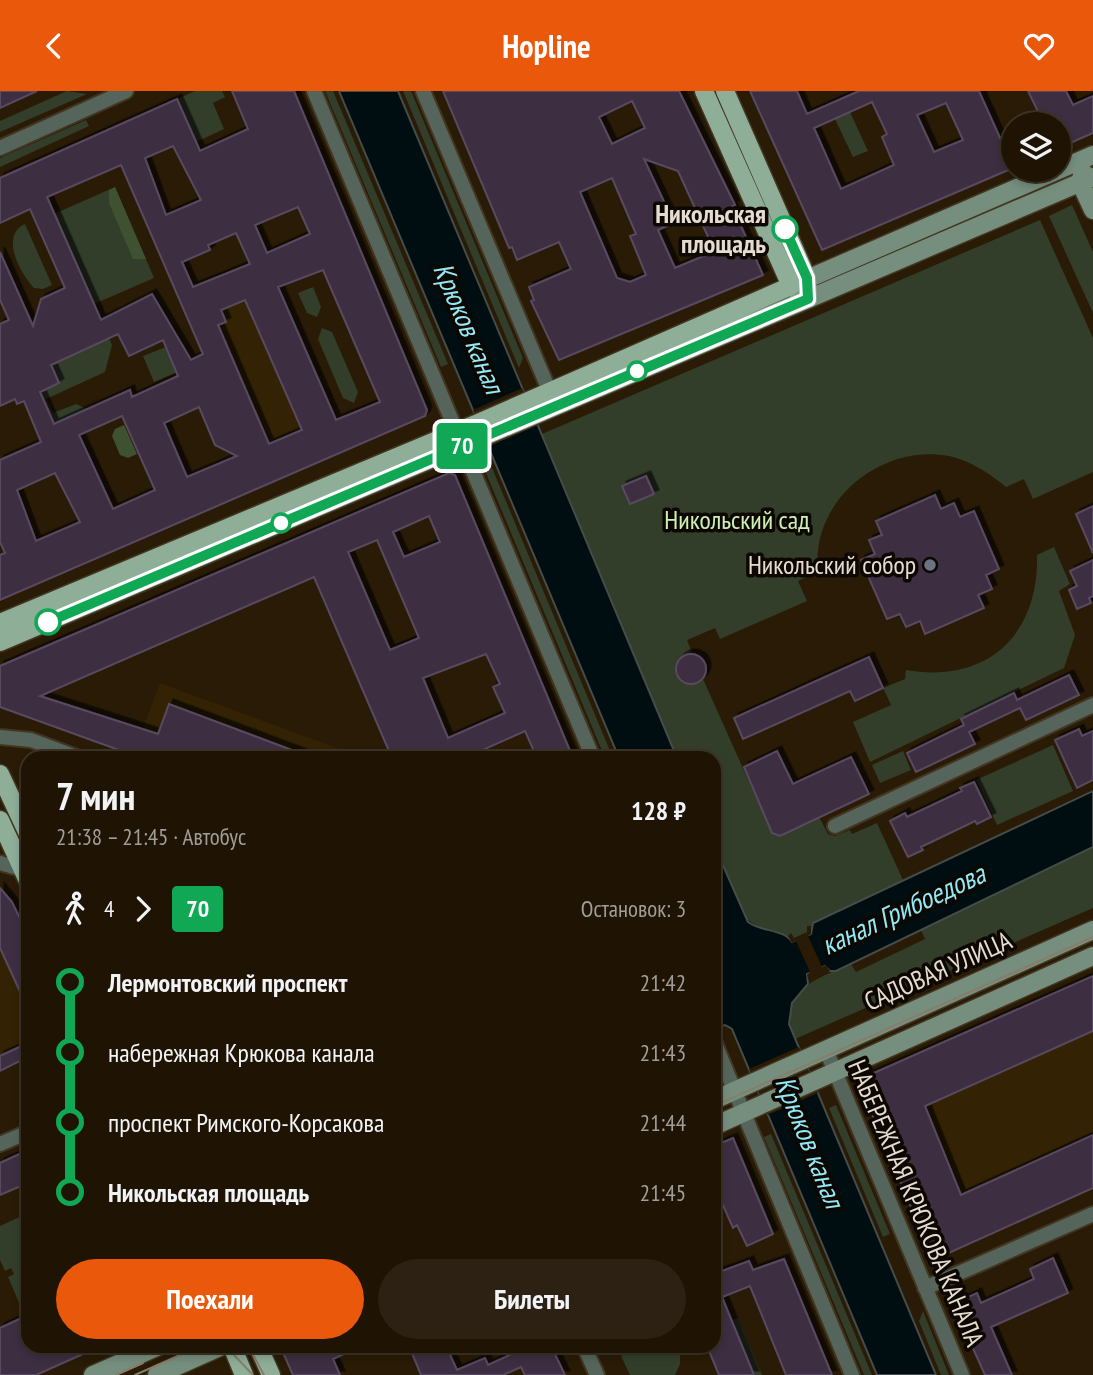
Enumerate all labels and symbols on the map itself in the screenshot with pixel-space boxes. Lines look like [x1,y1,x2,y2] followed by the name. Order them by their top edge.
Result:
[655,197,766,260] place label: Никольская площадь
[772,216,798,242] marker: Никольская площадь
[425,257,515,401] water label: Крюков канал
[627,361,647,381] unlabelled marker
[430,423,494,469] line badge: 70
[664,503,810,536] park label: Никольский сад
[271,513,291,533] unlabelled marker
[748,548,916,581] place label: Никольский собор
[922,557,938,573] marker: Никольский собор
[35,609,61,635] unlabelled marker
[815,854,992,963] water label: канал Грибоедова
[859,923,1017,1018] street label: САДОВАЯ УЛИЦА
[841,1054,992,1352] street label: НАБЕРЕЖНАЯ КРЮКОВА КАНАЛА
[767,1070,855,1216] water label: Крюков канал

